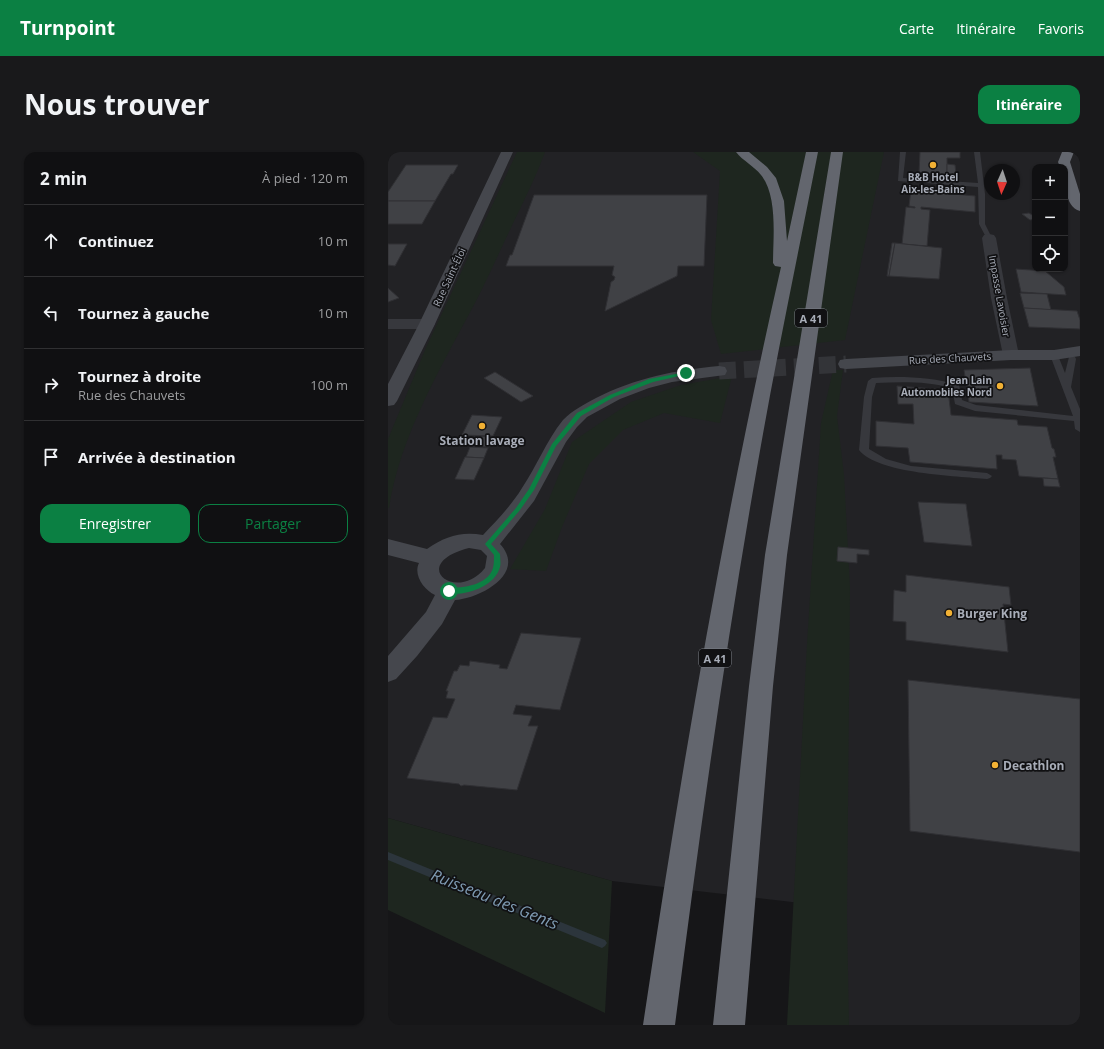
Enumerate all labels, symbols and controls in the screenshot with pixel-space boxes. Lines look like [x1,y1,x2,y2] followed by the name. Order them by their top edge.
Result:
[20,15,115,41] text: Turnpoint
[899,19,934,38] text: Carte
[956,19,1016,38] text: Itinéraire
[1038,19,1084,38] text: Favoris
[24,85,210,123] text: Nous trouver
[978,85,1080,124] button: Itinéraire
[928,160,938,170] marker: B&B Hotel Aix-les-Bains
[984,164,1020,200] north arrow
[1032,164,1068,272] map controls
[1032,164,1068,200] button: +
[40,167,87,190] text: 2 min
[262,169,348,187] text: À pied · 120 m
[901,170,965,196] place label: B&B Hotel Aix-les-Bains
[1032,200,1068,236] button: −
[40,230,62,252] icon: ahead
[78,231,154,251] text: Continuez
[318,232,348,250] text: 10 m
[1032,236,1068,272] button: locate
[429,245,469,309] street label: Rue Saint-Éloi
[986,254,1014,338] street label: Impasse Lavoisier
[40,302,62,324] icon: left
[78,303,209,323] text: Tournez à gauche
[318,304,348,322] text: 10 m
[795,309,827,327] road number: A 41
[908,349,992,367] street label: Rue des Chauvets
[677,364,695,382] route end
[78,366,201,386] text: Tournez à droite
[901,373,992,399] place label: Jean Lain Automobiles Nord
[40,374,62,396] icon: right
[310,376,348,394] text: 100 m
[995,381,1005,391] marker: Jean Lain Automobiles Nord
[78,386,185,404] text: Rue des Chauvets
[477,421,487,431] marker: Station lavage
[439,432,525,449] place label: Station lavage
[40,446,62,468] icon: arrive
[78,447,236,467] text: Arrivée à destination
[40,504,190,543] button: Enregistrer
[198,504,348,543] button: Partager
[440,582,458,600] route start
[957,605,1027,622] place label: Burger King
[944,608,954,618] marker: Burger King
[699,649,731,667] road number: A 41
[1003,757,1064,774] place label: Decathlon
[990,760,1000,770] marker: Decathlon
[428,863,562,935] water label: Ruisseau des Gents

